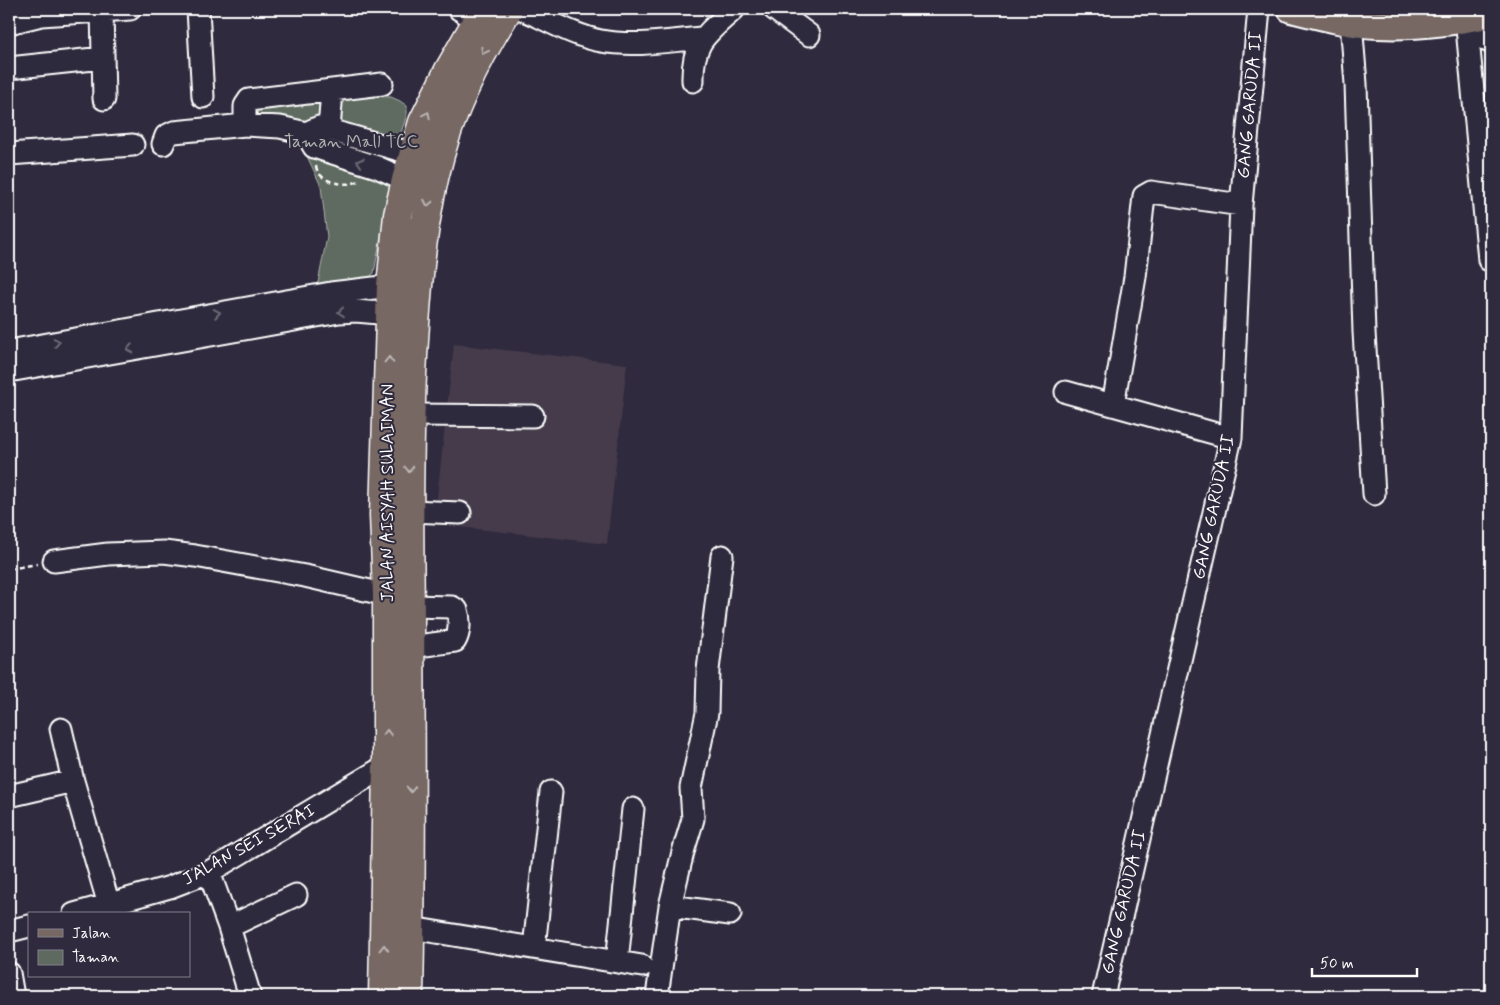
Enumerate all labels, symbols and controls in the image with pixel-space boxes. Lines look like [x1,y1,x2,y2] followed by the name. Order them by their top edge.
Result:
[1232,30,1268,180] street label: GANG GARUDA II
[480,46,490,55] one-way arrow
[421,111,431,120] one-way arrow
[284,130,418,154] park label: Taman Mall TCC
[357,158,365,168] one-way arrow
[424,199,434,207] one-way arrow
[337,306,345,317] one-way arrow
[212,309,221,319] one-way arrow
[52,338,61,348] one-way arrow
[125,343,134,353] one-way arrow
[384,356,394,364] one-way arrow
[376,384,400,602] street label: JALAN AISYAH SULAIMAN
[1187,432,1241,582] street label: GANG GARUDA II
[404,466,414,474] one-way arrow
[382,728,392,736] one-way arrow
[406,786,417,794] one-way arrow
[178,799,320,891] street label: JALAN SEI SERAI
[1096,827,1152,977] street label: GANG GARUDA II
[28,912,190,978] legend
[72,924,111,944] text: Jalan
[379,943,389,951] one-way arrow
[1312,945,1418,977] scale bar
[72,948,120,968] text: Taman
[1320,954,1354,974] text: 50 m

